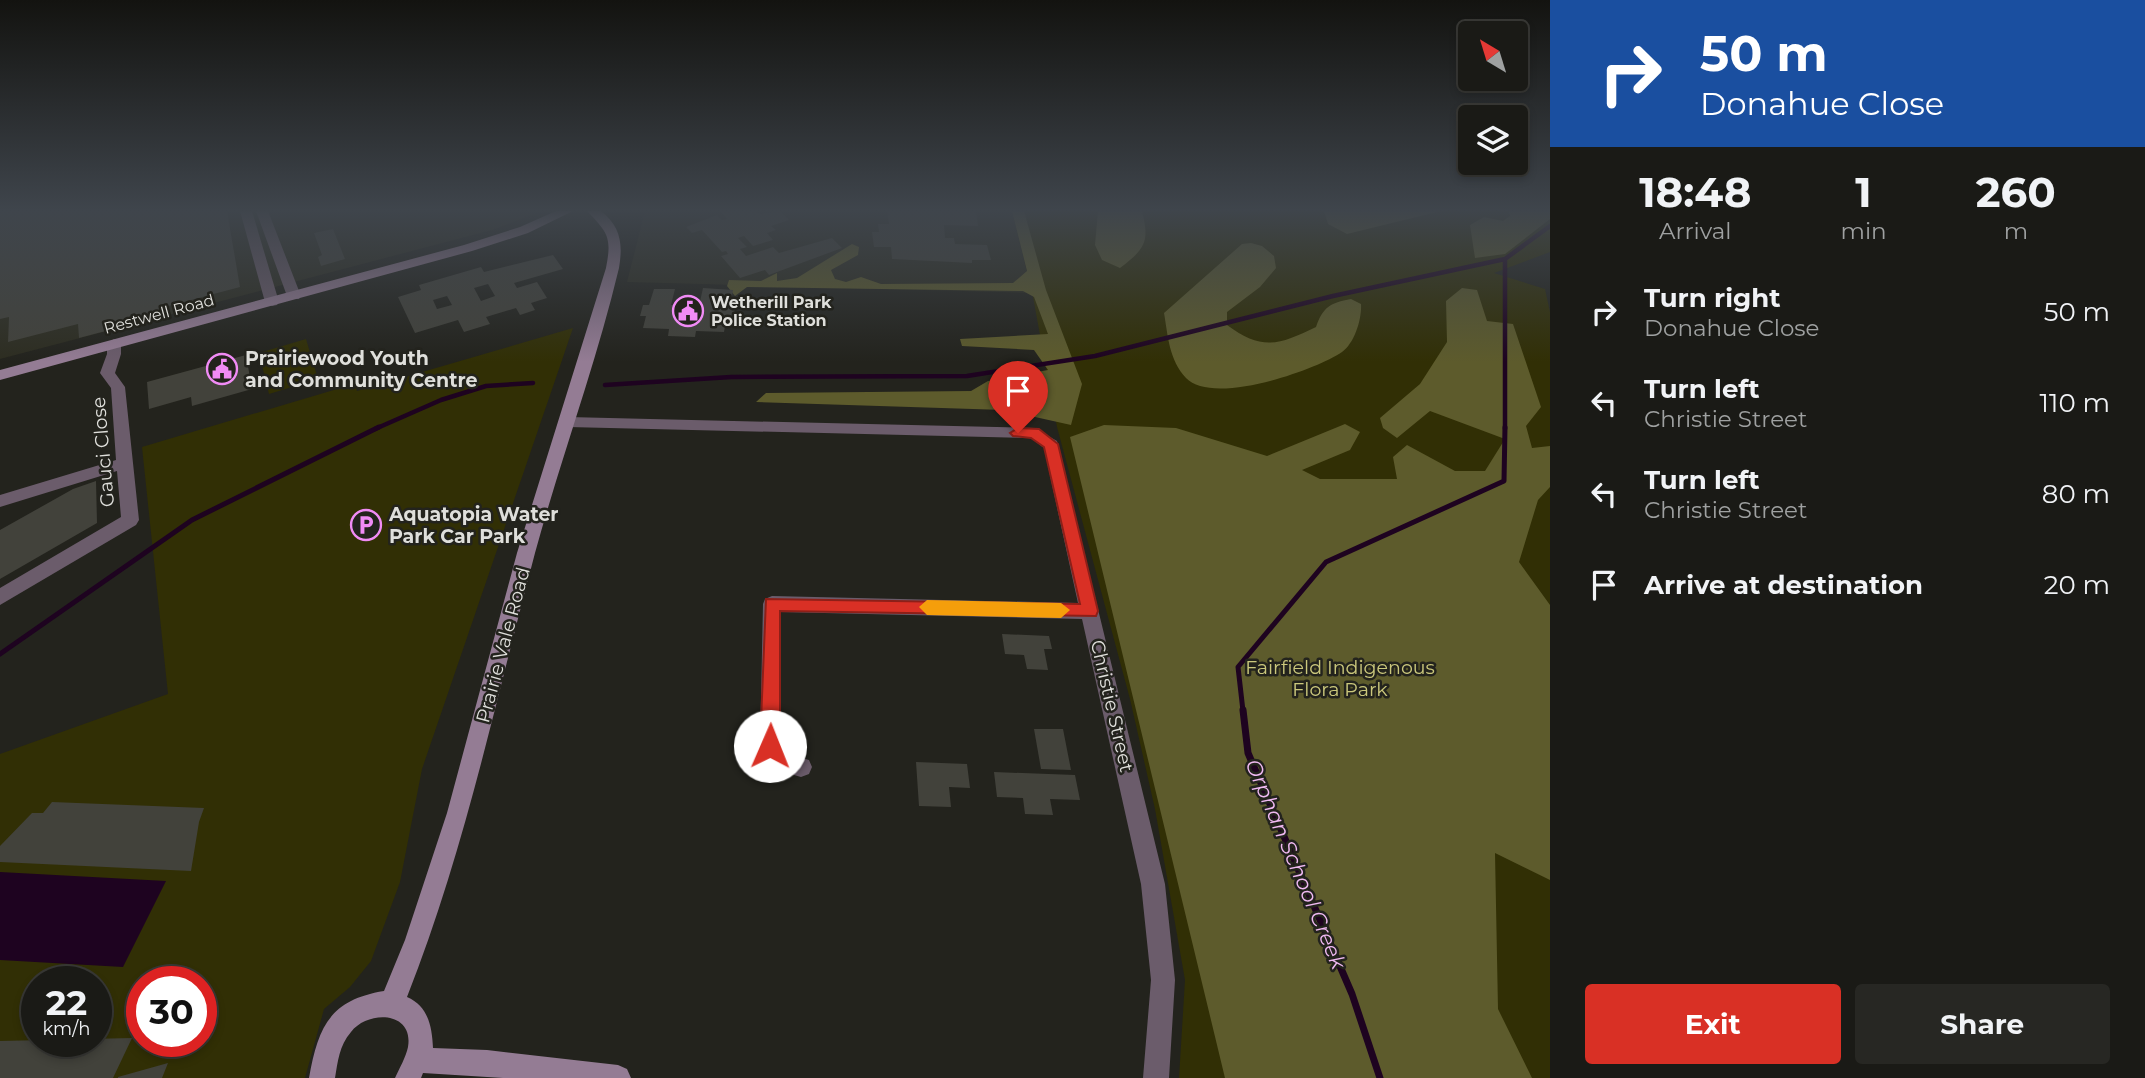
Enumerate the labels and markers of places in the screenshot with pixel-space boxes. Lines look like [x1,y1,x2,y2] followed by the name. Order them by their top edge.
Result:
[711,293,832,330] place label: Wetherill Park Police Station
[671,294,705,328] public building icon: Wetherill Park Police Station
[245,347,477,392] place label: Prairiewood Youth and Community Centre
[205,352,239,386] public building icon: Prairiewood Youth and Community Centre
[988,361,1048,433] pin
[388,503,559,548] place label: Aquatopia Water Park Car Park
[349,508,383,542] parking icon: Aquatopia Water Park Car Park

